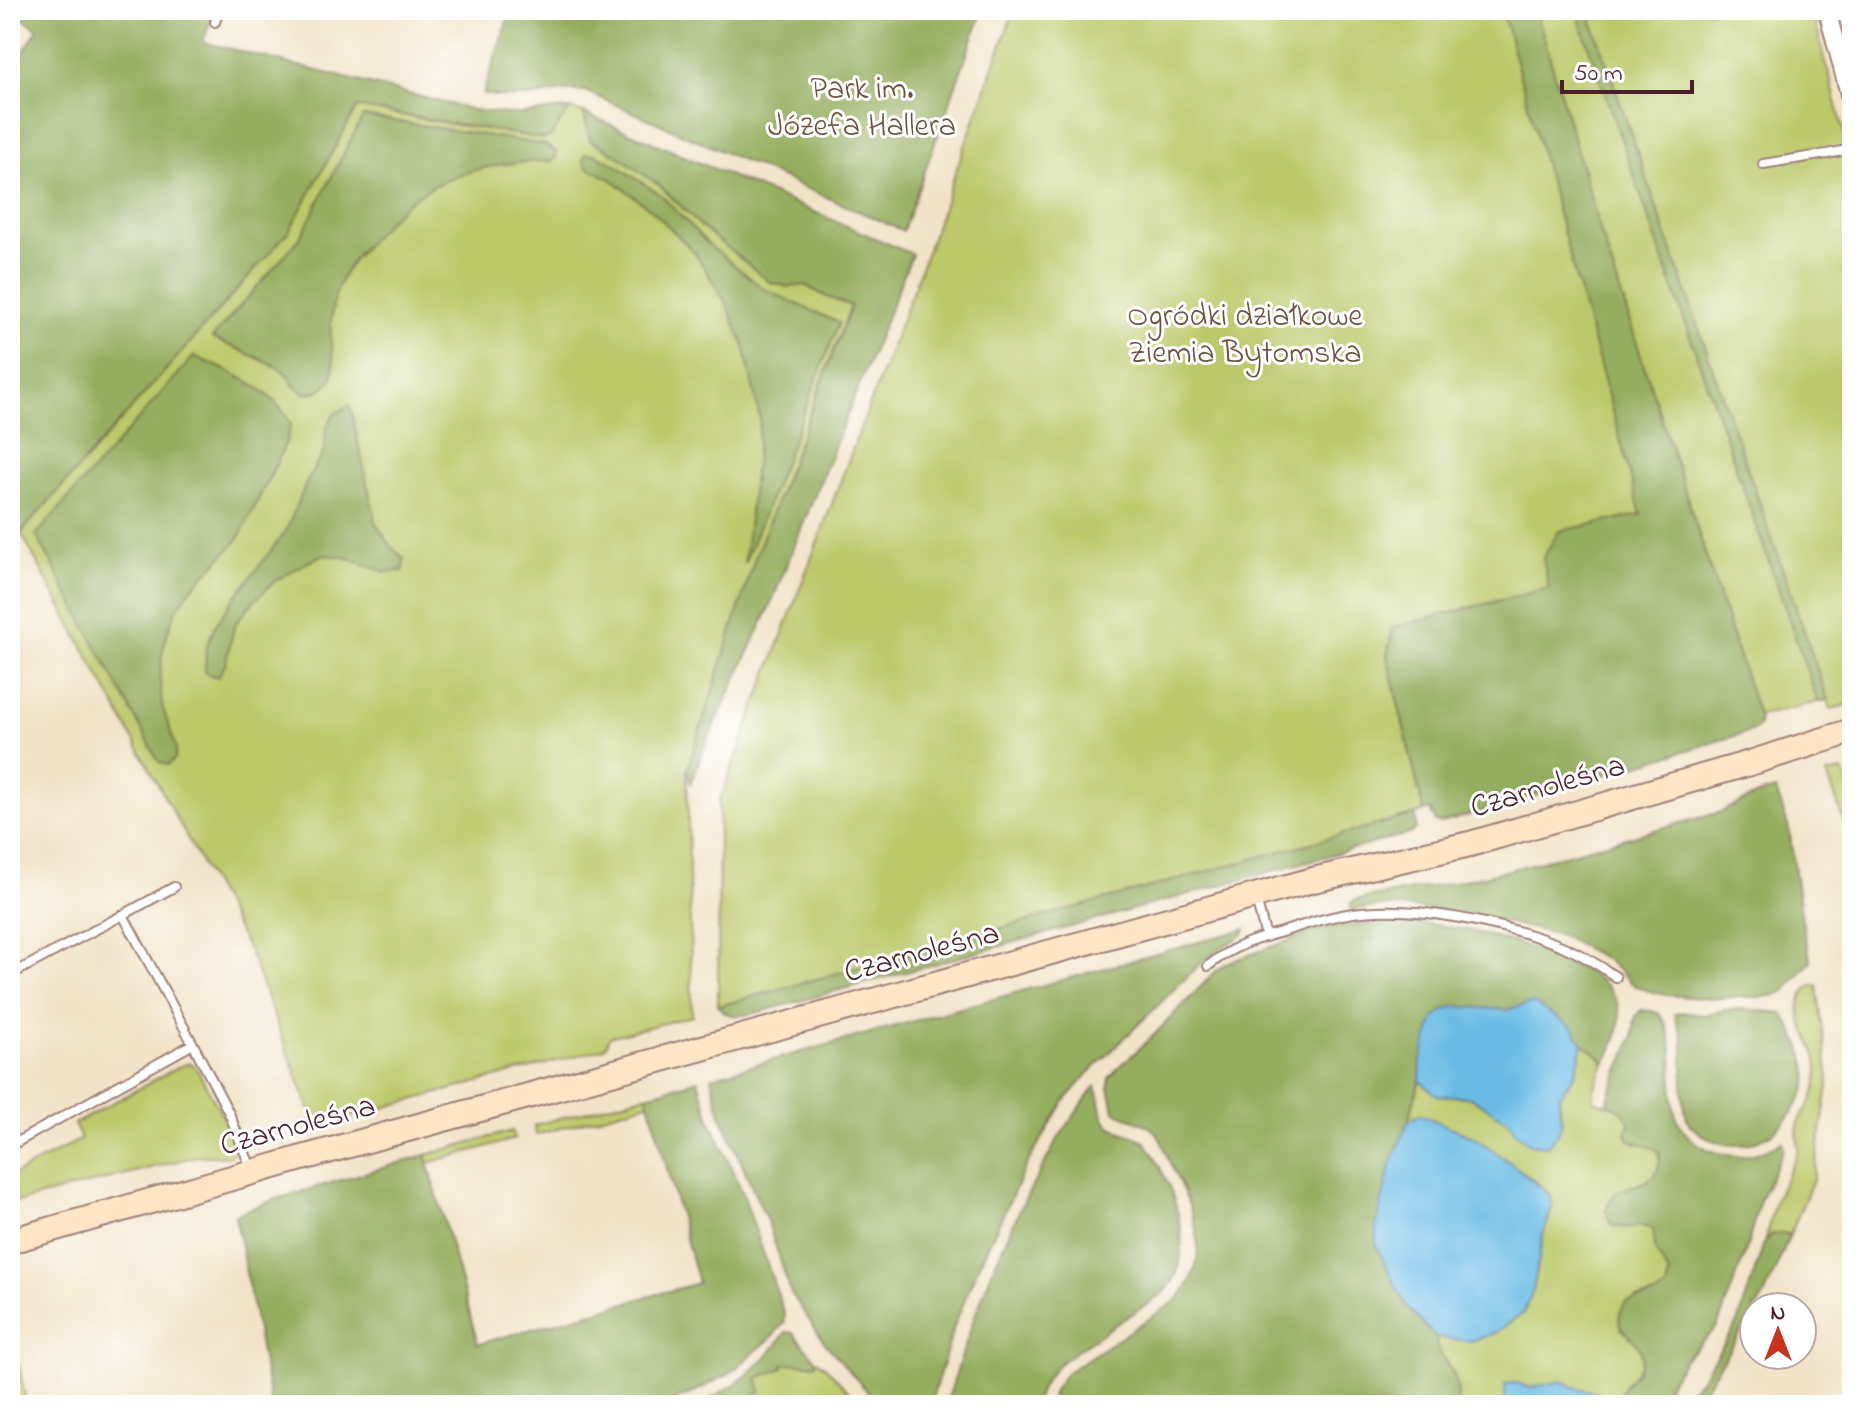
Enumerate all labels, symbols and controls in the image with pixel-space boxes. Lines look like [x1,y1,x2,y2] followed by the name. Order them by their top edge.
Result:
[1562,44,1692,94] scale bar
[1574,57,1623,92] text: 50 m
[768,67,956,151] park label: Park im. Józefa Hallera
[1127,294,1363,378] park label: Ogródki działkowe Ziemia Bytomska
[1465,744,1631,832] street label: Czarnoleśna
[839,911,1005,997] street label: Czarnoleśna
[215,1084,381,1170] street label: Czarnoleśna
[1738,1291,1818,1371] north arrow
[1771,1298,1785,1330] text: N

